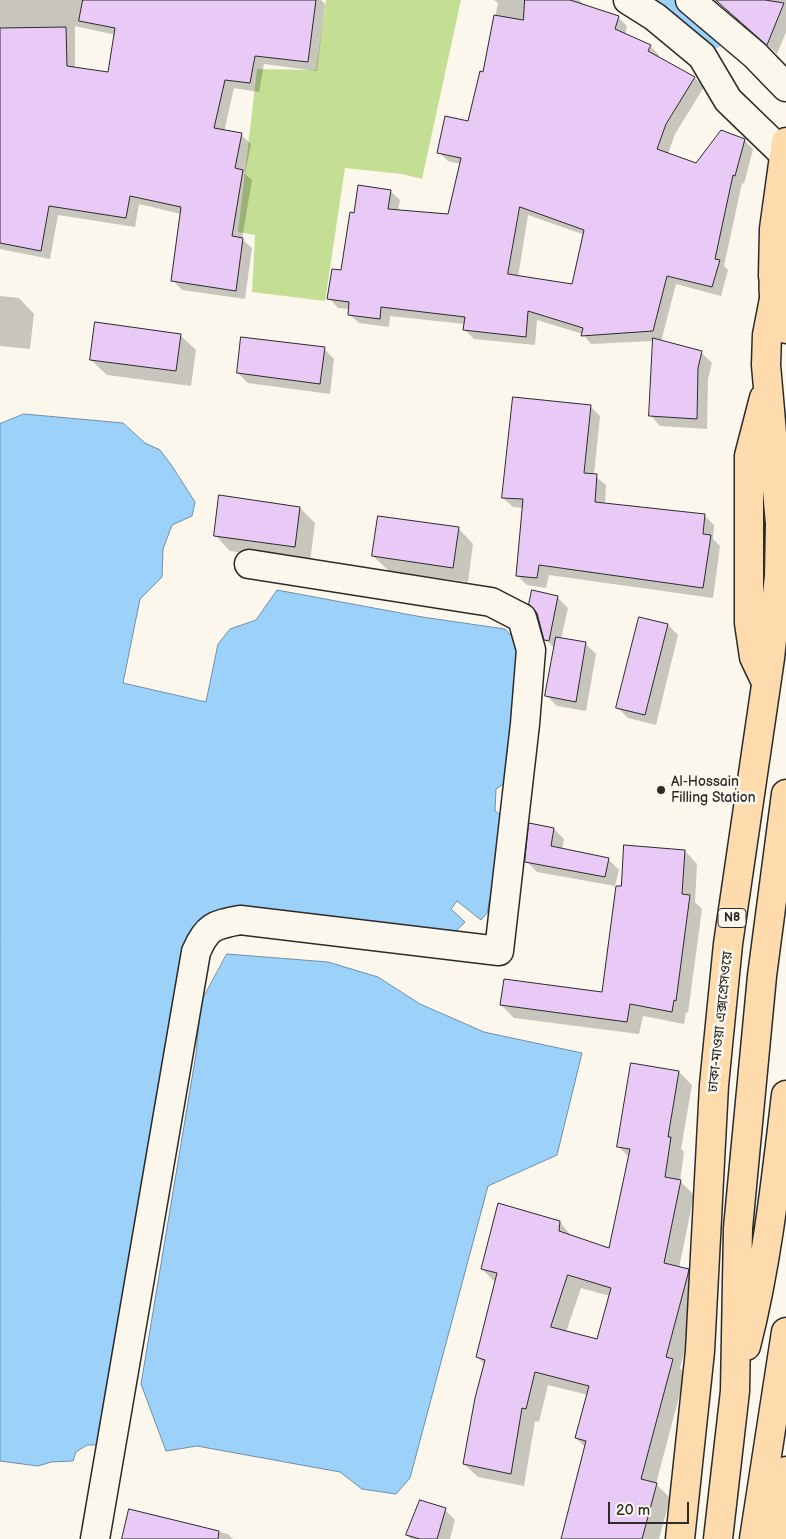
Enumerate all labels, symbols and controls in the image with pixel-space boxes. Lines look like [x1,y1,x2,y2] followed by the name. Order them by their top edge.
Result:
[671,774,756,806] place label: Al-Hossain Filling Station
[655,784,667,796] marker: Al-Hossain Filling Station
[718,908,746,928] road number: N8
[705,951,737,1093] street label: ঢাকা-মাওয়া এক্সপ্রেসওয়ে
[611,1492,692,1524] scale bar
[616,1501,650,1520] text: 20 m

